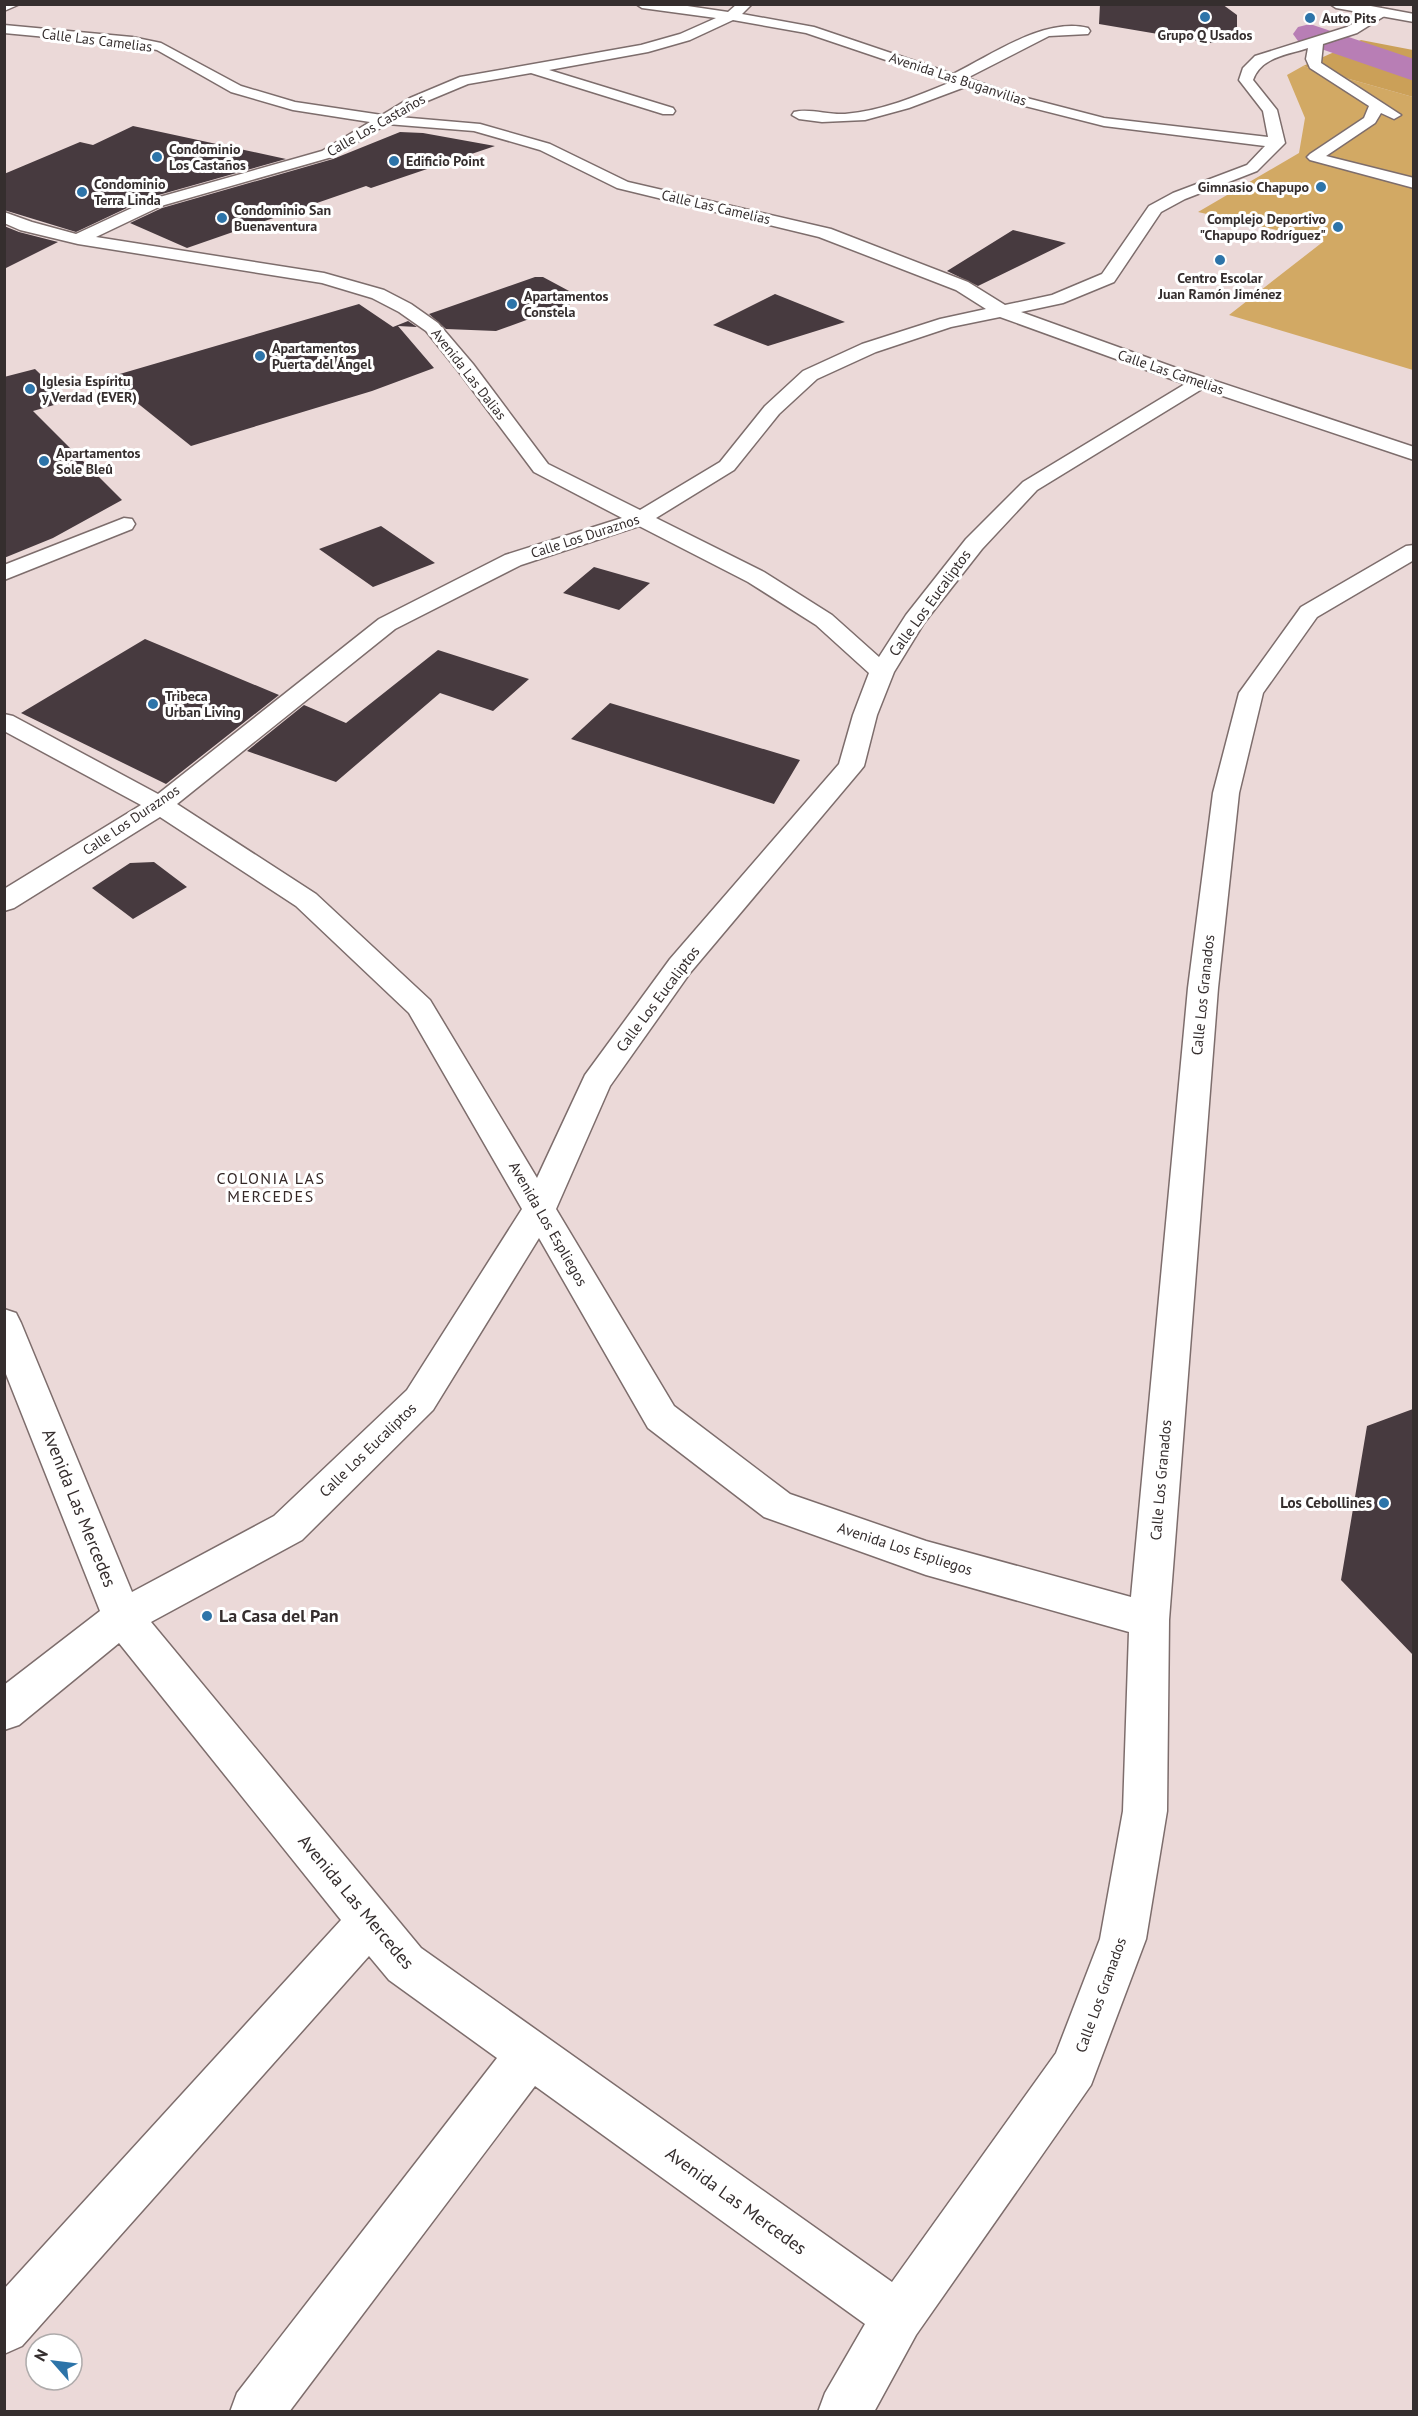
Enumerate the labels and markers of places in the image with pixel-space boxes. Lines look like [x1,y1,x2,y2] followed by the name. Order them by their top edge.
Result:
[1322,9,1377,27] place label: Auto Pits
[1198,10,1212,24] marker: Grupo Q Usados
[1303,11,1317,25] marker: Auto Pits
[1158,26,1252,44] place label: Grupo Q Usados
[169,140,246,174] place label: Condominio Los Castaños
[150,150,164,164] marker: Condominio Los Castaños
[406,152,485,170] place label: Edificio Point
[387,154,401,168] marker: Edificio Point
[94,175,166,209] place label: Condominio Terra Linda
[1198,178,1309,196] place label: Gimnasio Chapupo
[1314,180,1328,194] marker: Gimnasio Chapupo
[75,185,89,199] marker: Condominio Terra Linda
[234,201,331,235] place label: Condominio San Buenaventura
[1199,210,1326,244] place label: Complejo Deportivo "Chapupo Rodríguez"
[215,211,229,225] marker: Condominio San Buenaventura
[1331,220,1345,234] marker: Complejo Deportivo "Chapupo Rodríguez"
[1213,253,1227,267] marker: Centro Escolar Juan Ramón Jiménez
[1157,269,1282,303] place label: Centro Escolar Juan Ramón Jiménez
[524,287,608,321] place label: Apartamentos Constela
[505,297,519,311] marker: Apartamentos Constela
[272,339,372,373] place label: Apartamentos Puerta del Ángel
[253,349,267,363] marker: Apartamentos Puerta del Ángel
[41,372,137,406] place label: Iglesia Espíritu y Verdad (EVER)
[23,382,37,396] marker: Iglesia Espíritu y Verdad (EVER)
[56,444,140,478] place label: Apartamentos Sole Bleû
[37,454,51,468] marker: Apartamentos Sole Bleû
[165,687,241,721] place label: Tribeca Urban Living
[146,697,160,711] marker: Tribeca Urban Living
[1280,1493,1372,1512] place label: Los Cebollines
[1377,1496,1391,1510] marker: Los Cebollines
[219,1604,339,1627] place label: La Casa del Pan
[200,1609,214,1623] marker: La Casa del Pan

